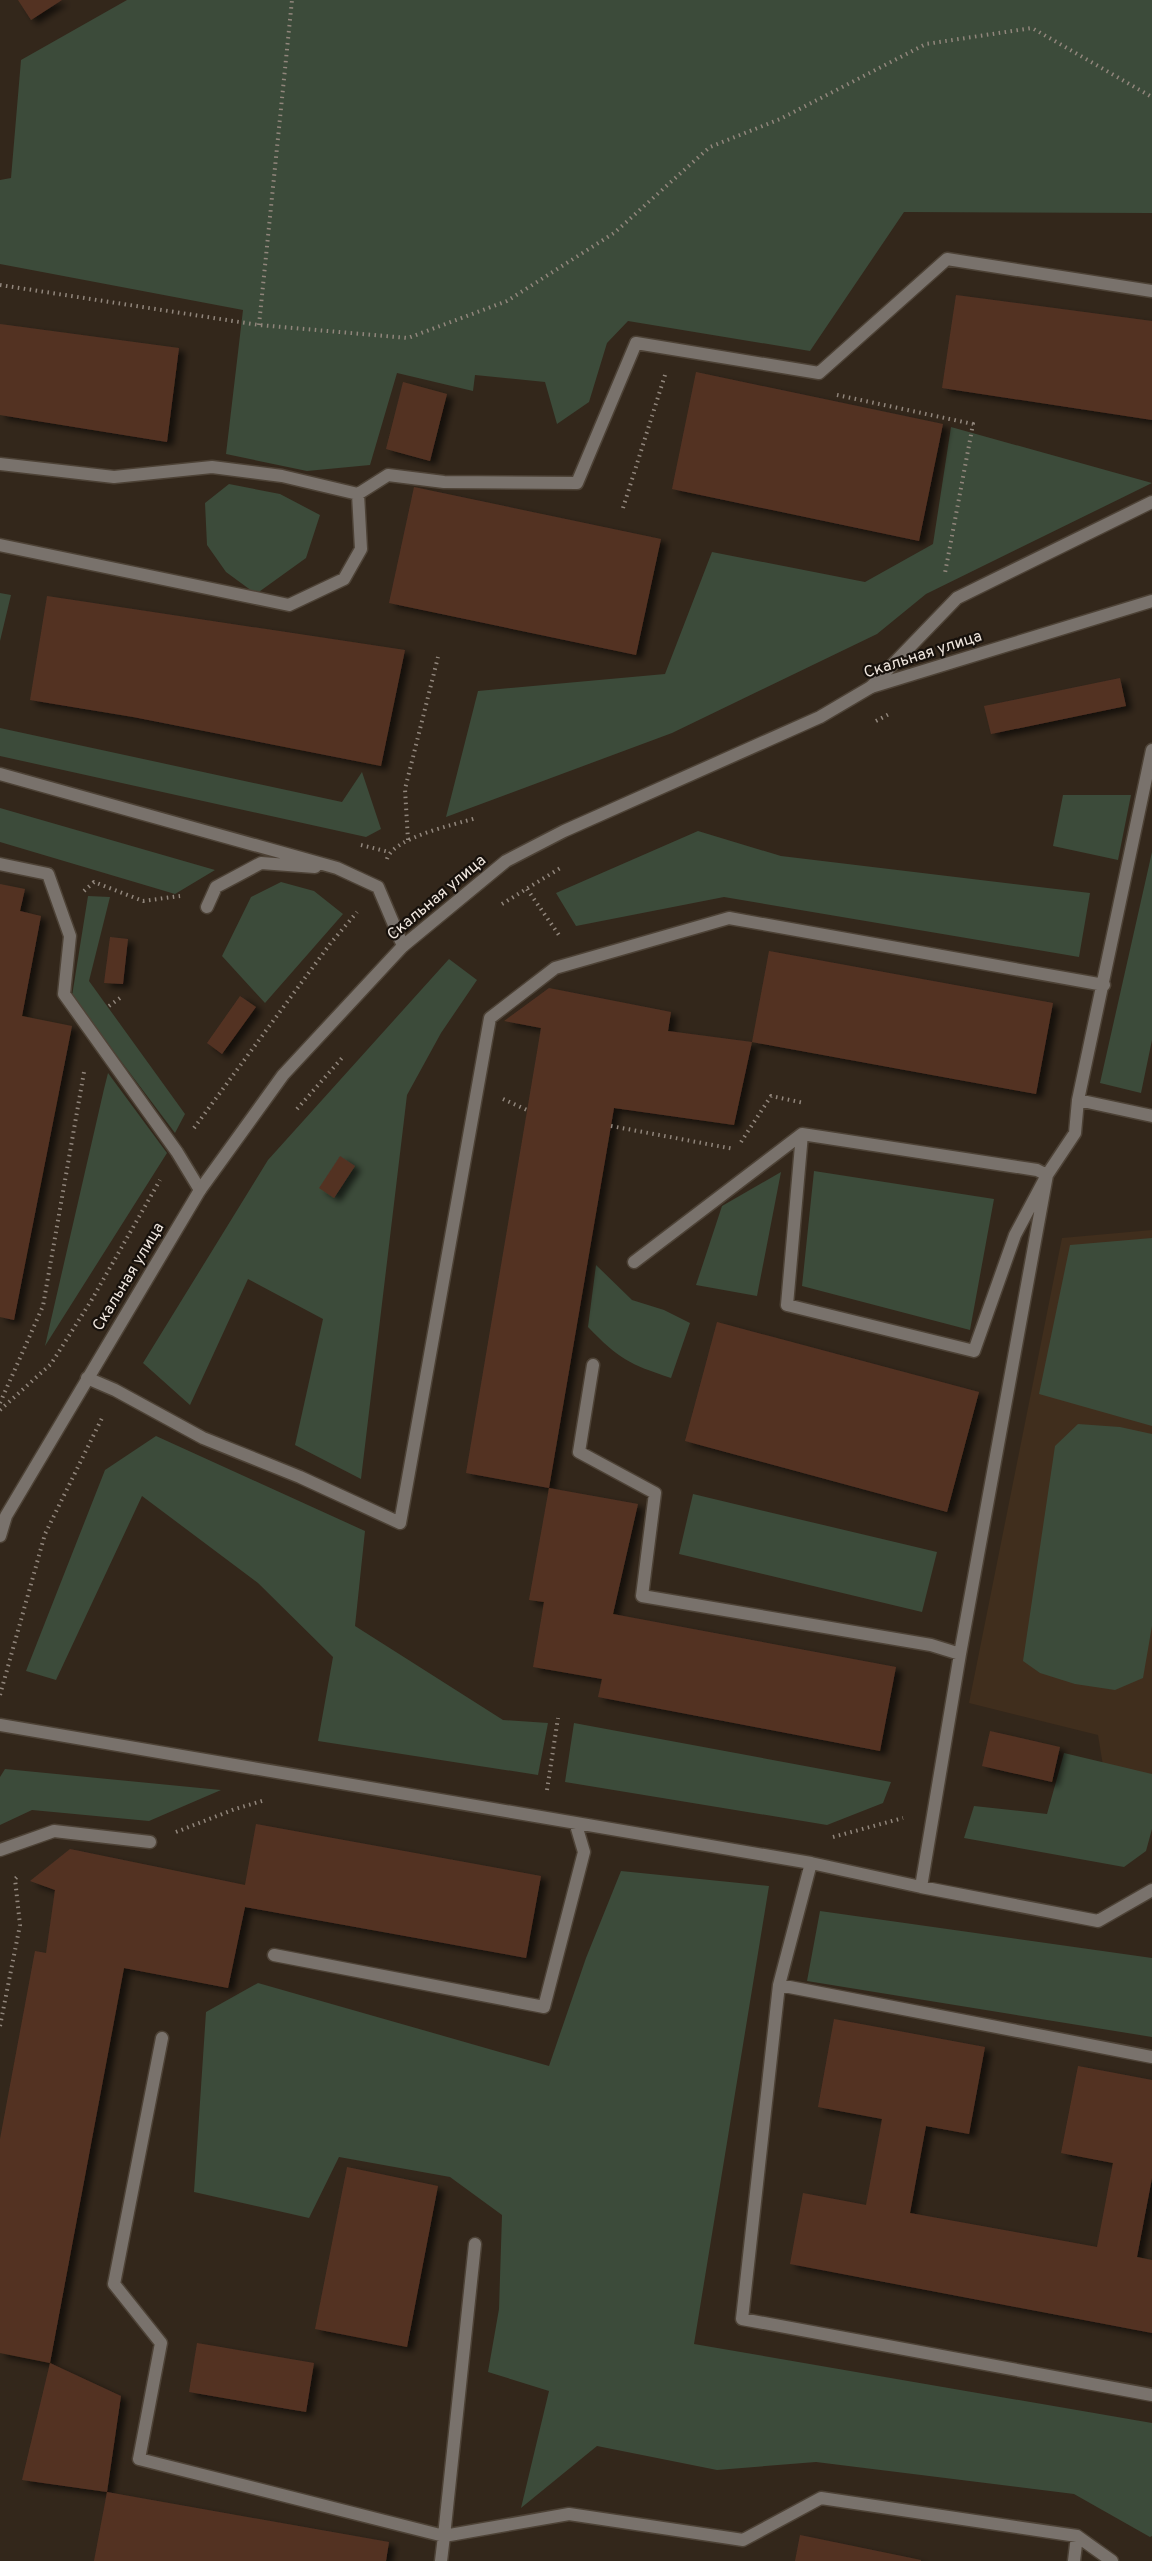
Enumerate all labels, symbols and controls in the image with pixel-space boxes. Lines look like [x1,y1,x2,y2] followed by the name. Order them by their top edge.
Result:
[861,626,985,684] street label: Скальная улица
[383,851,491,945] street label: Скальная улица
[89,1219,169,1335] street label: Скальная улица

